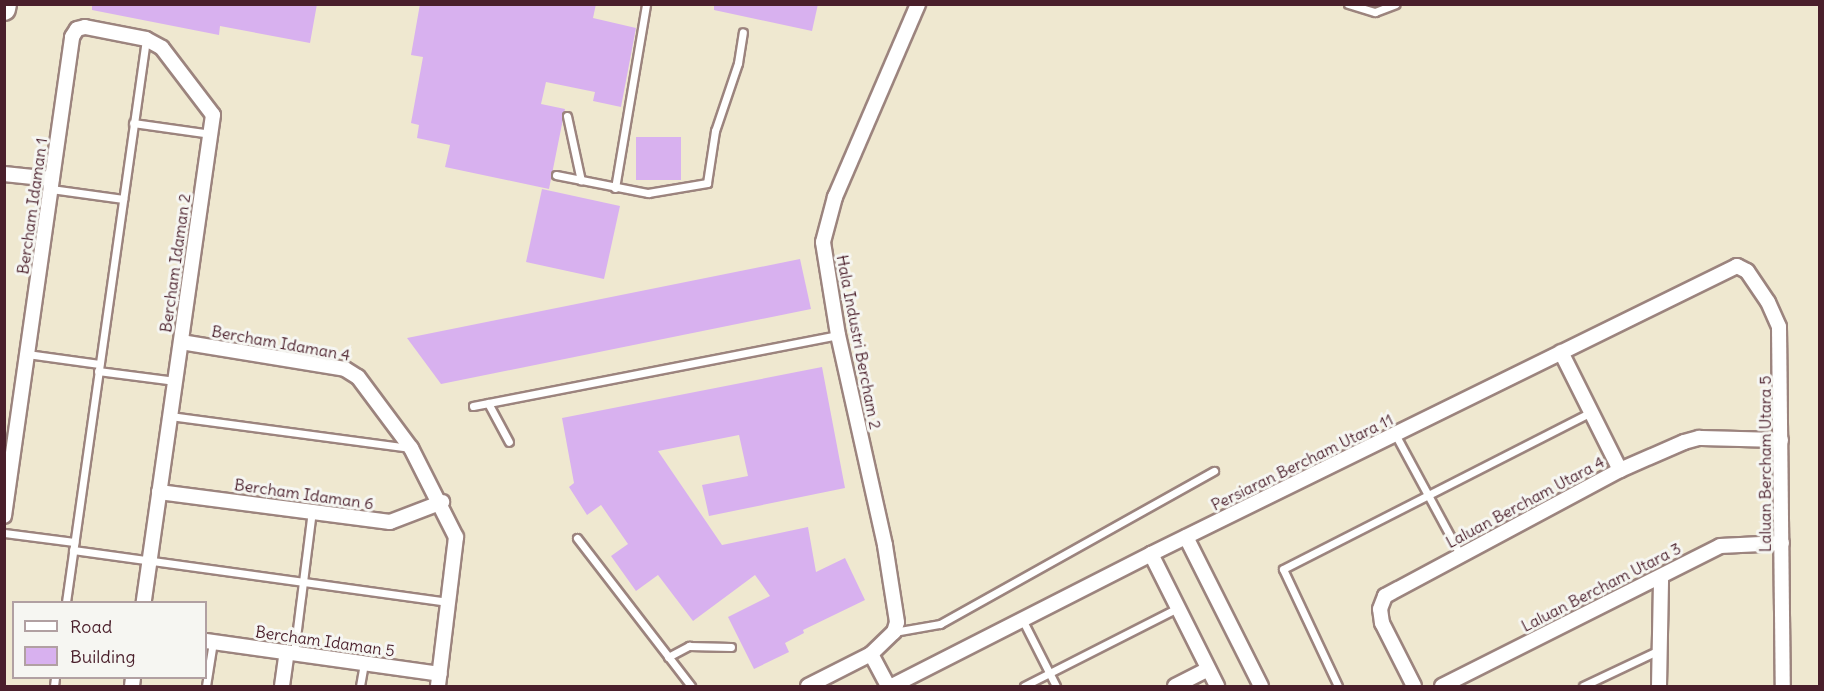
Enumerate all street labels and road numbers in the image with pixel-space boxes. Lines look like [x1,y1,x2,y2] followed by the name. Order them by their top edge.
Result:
[13,137,51,275] street label: Bercham Idaman 1
[156,192,194,334] street label: Bercham Idaman 2
[833,253,885,431] street label: Hala Industri Bercham 2
[210,321,352,365] street label: Bercham Idaman 4
[1755,376,1775,552] street label: Laluan Bercham Utara 5
[1208,410,1396,514] street label: Persiaran Bercham Utara 11
[1443,452,1607,552] street label: Laluan Bercham Utara 4
[233,475,375,513] street label: Bercham Idaman 6
[1518,538,1684,636] street label: Laluan Bercham Utara 3
[254,622,396,660] street label: Bercham Idaman 5

